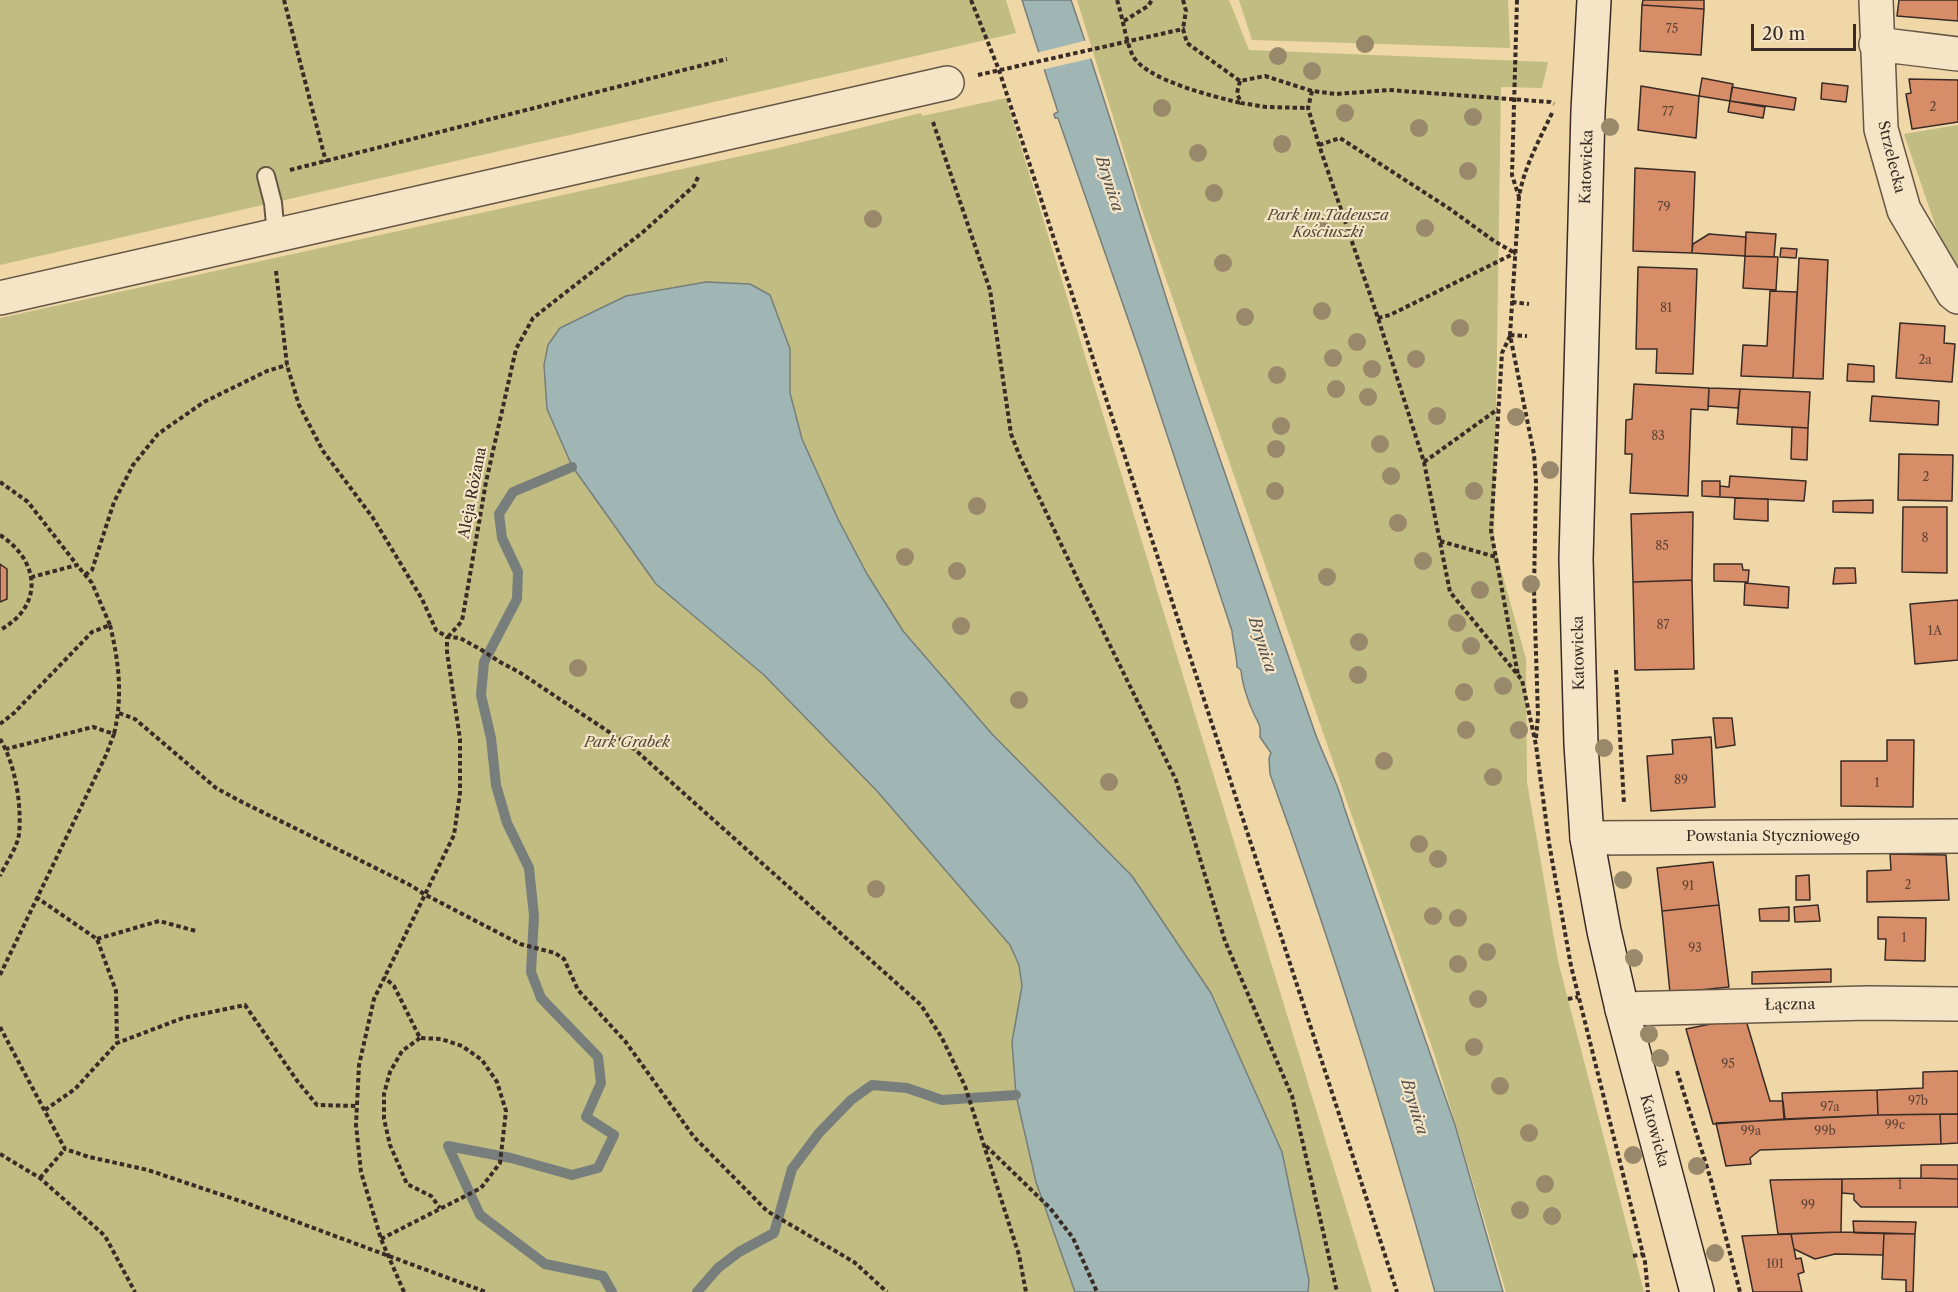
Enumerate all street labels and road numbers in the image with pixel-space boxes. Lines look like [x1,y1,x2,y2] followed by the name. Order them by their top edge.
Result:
[1873,119,1909,195] street label: Strzelecka
[1577,129,1597,205] street label: Katowicka
[455,446,491,540] street label: Aleja Różana
[1569,615,1589,691] street label: Katowicka
[1686,828,1860,846] street label: Powstania Styczniowego
[1765,996,1815,1014] street label: Łączna
[1636,1093,1672,1169] street label: Katowicka

